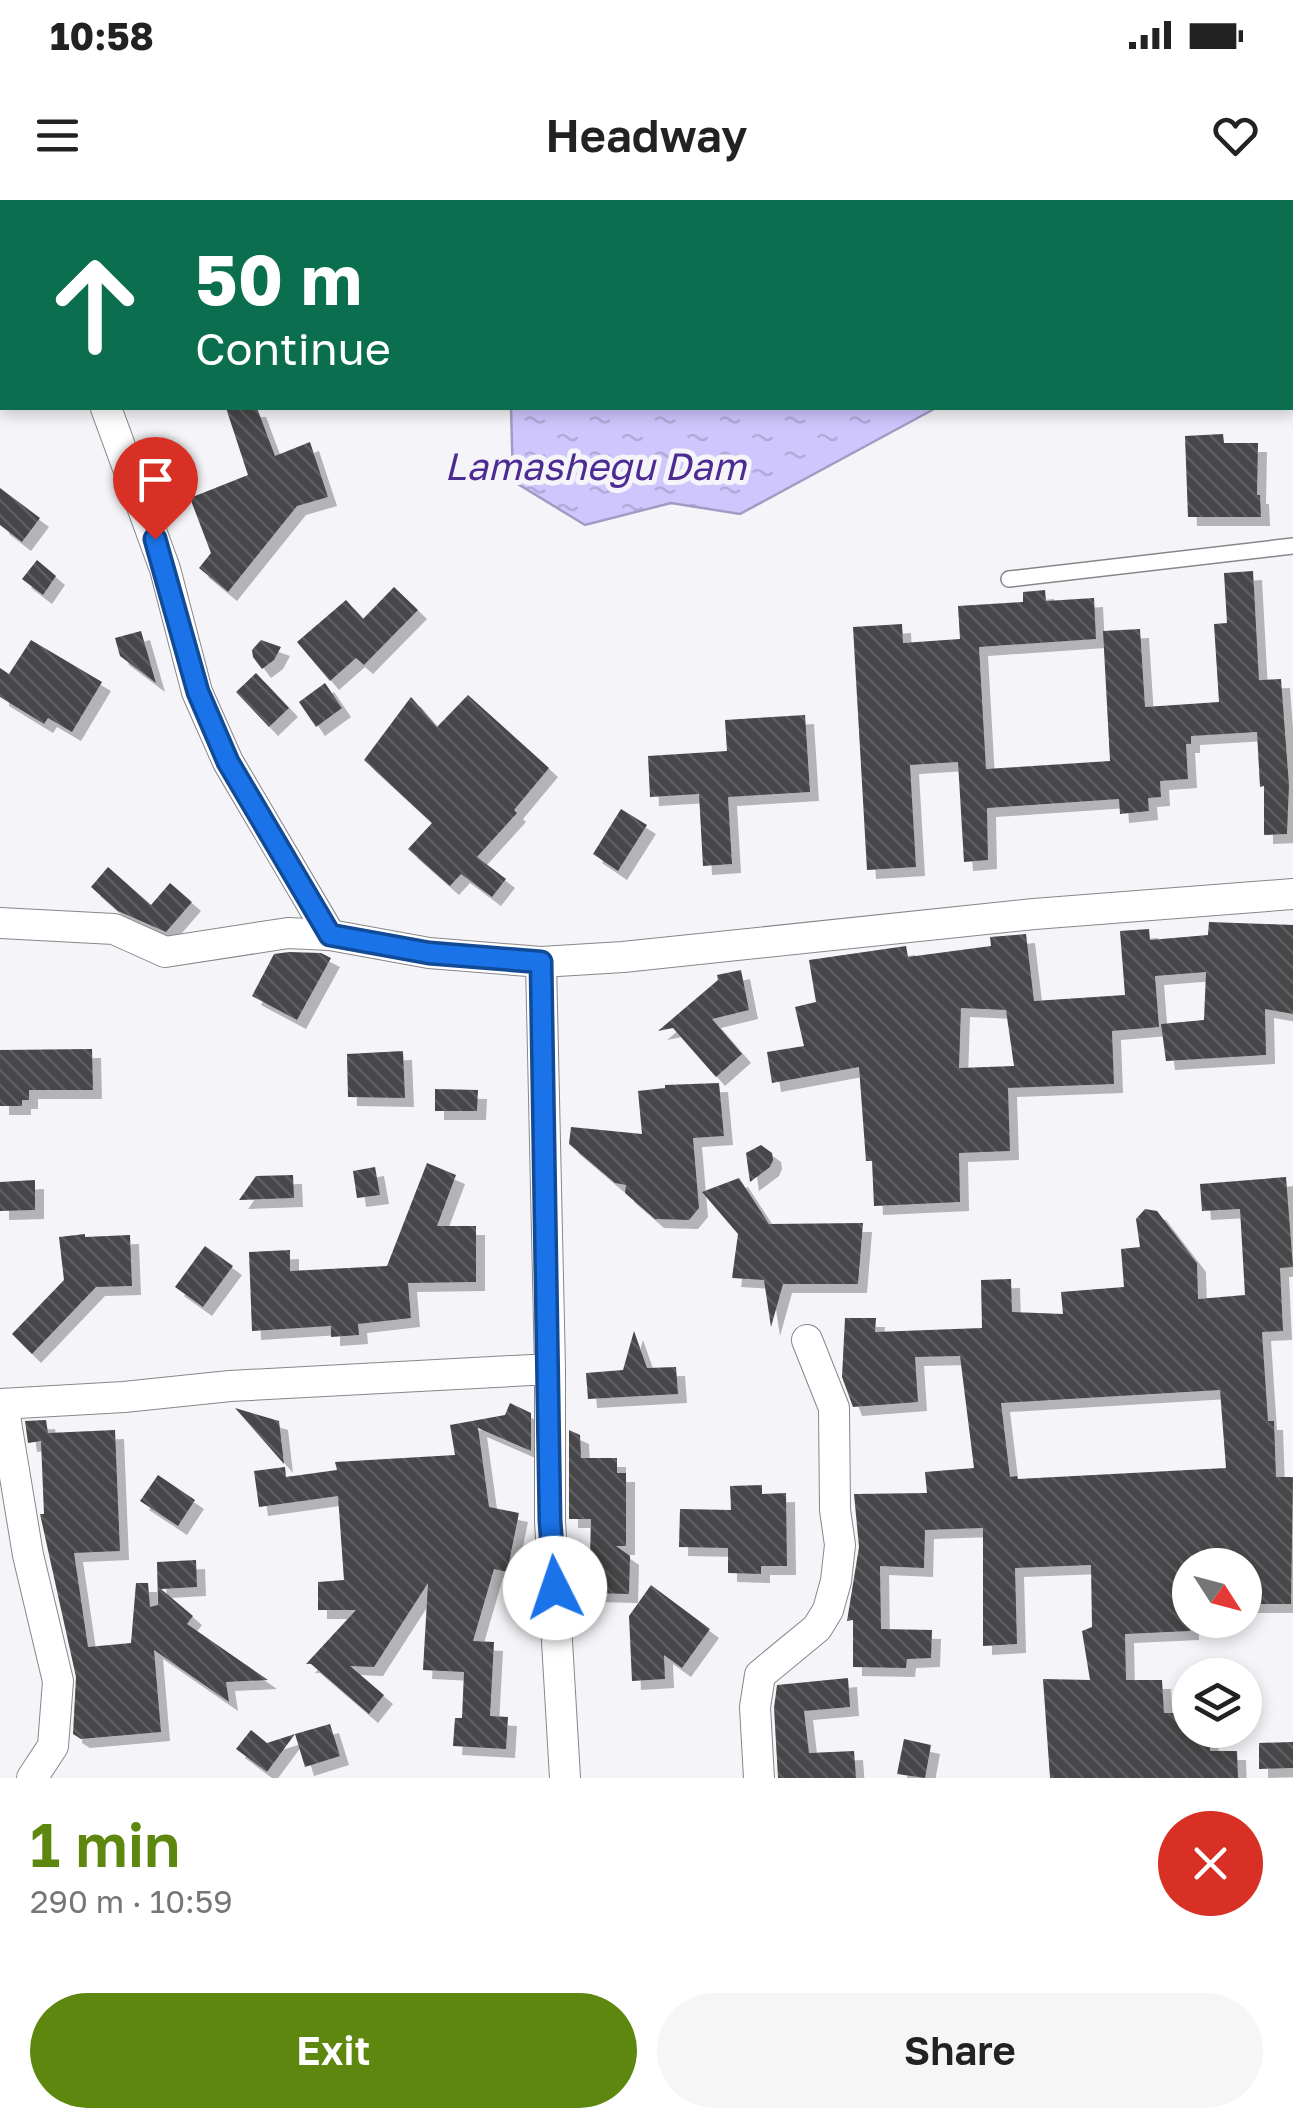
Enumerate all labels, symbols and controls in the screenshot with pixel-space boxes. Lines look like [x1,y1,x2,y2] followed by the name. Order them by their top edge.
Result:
[50,13,154,58] text: 10:58
[30,108,85,163] icon: menu
[546,108,747,162] text: Headway
[1208,108,1263,163] icon: heart
[195,236,362,320] text: 50 m
[30,240,160,370] icon: ahead
[195,321,391,375] text: Continue
[113,437,198,540] pin
[444,443,747,488] water label: Lamashegu Dam
[128,452,183,507] icon: arrive
[503,1536,607,1640] position arrow
[1172,1548,1262,1638] north arrow
[1172,1548,1262,1748] map controls
[1172,1658,1262,1748] button: layers
[30,1808,180,1880] text: 1 min
[1158,1811,1263,1916] button: close
[30,1882,233,1920] text: 290 m · 10:59
[30,1993,637,2108] button: Exit
[657,1993,1263,2108] button: Share

